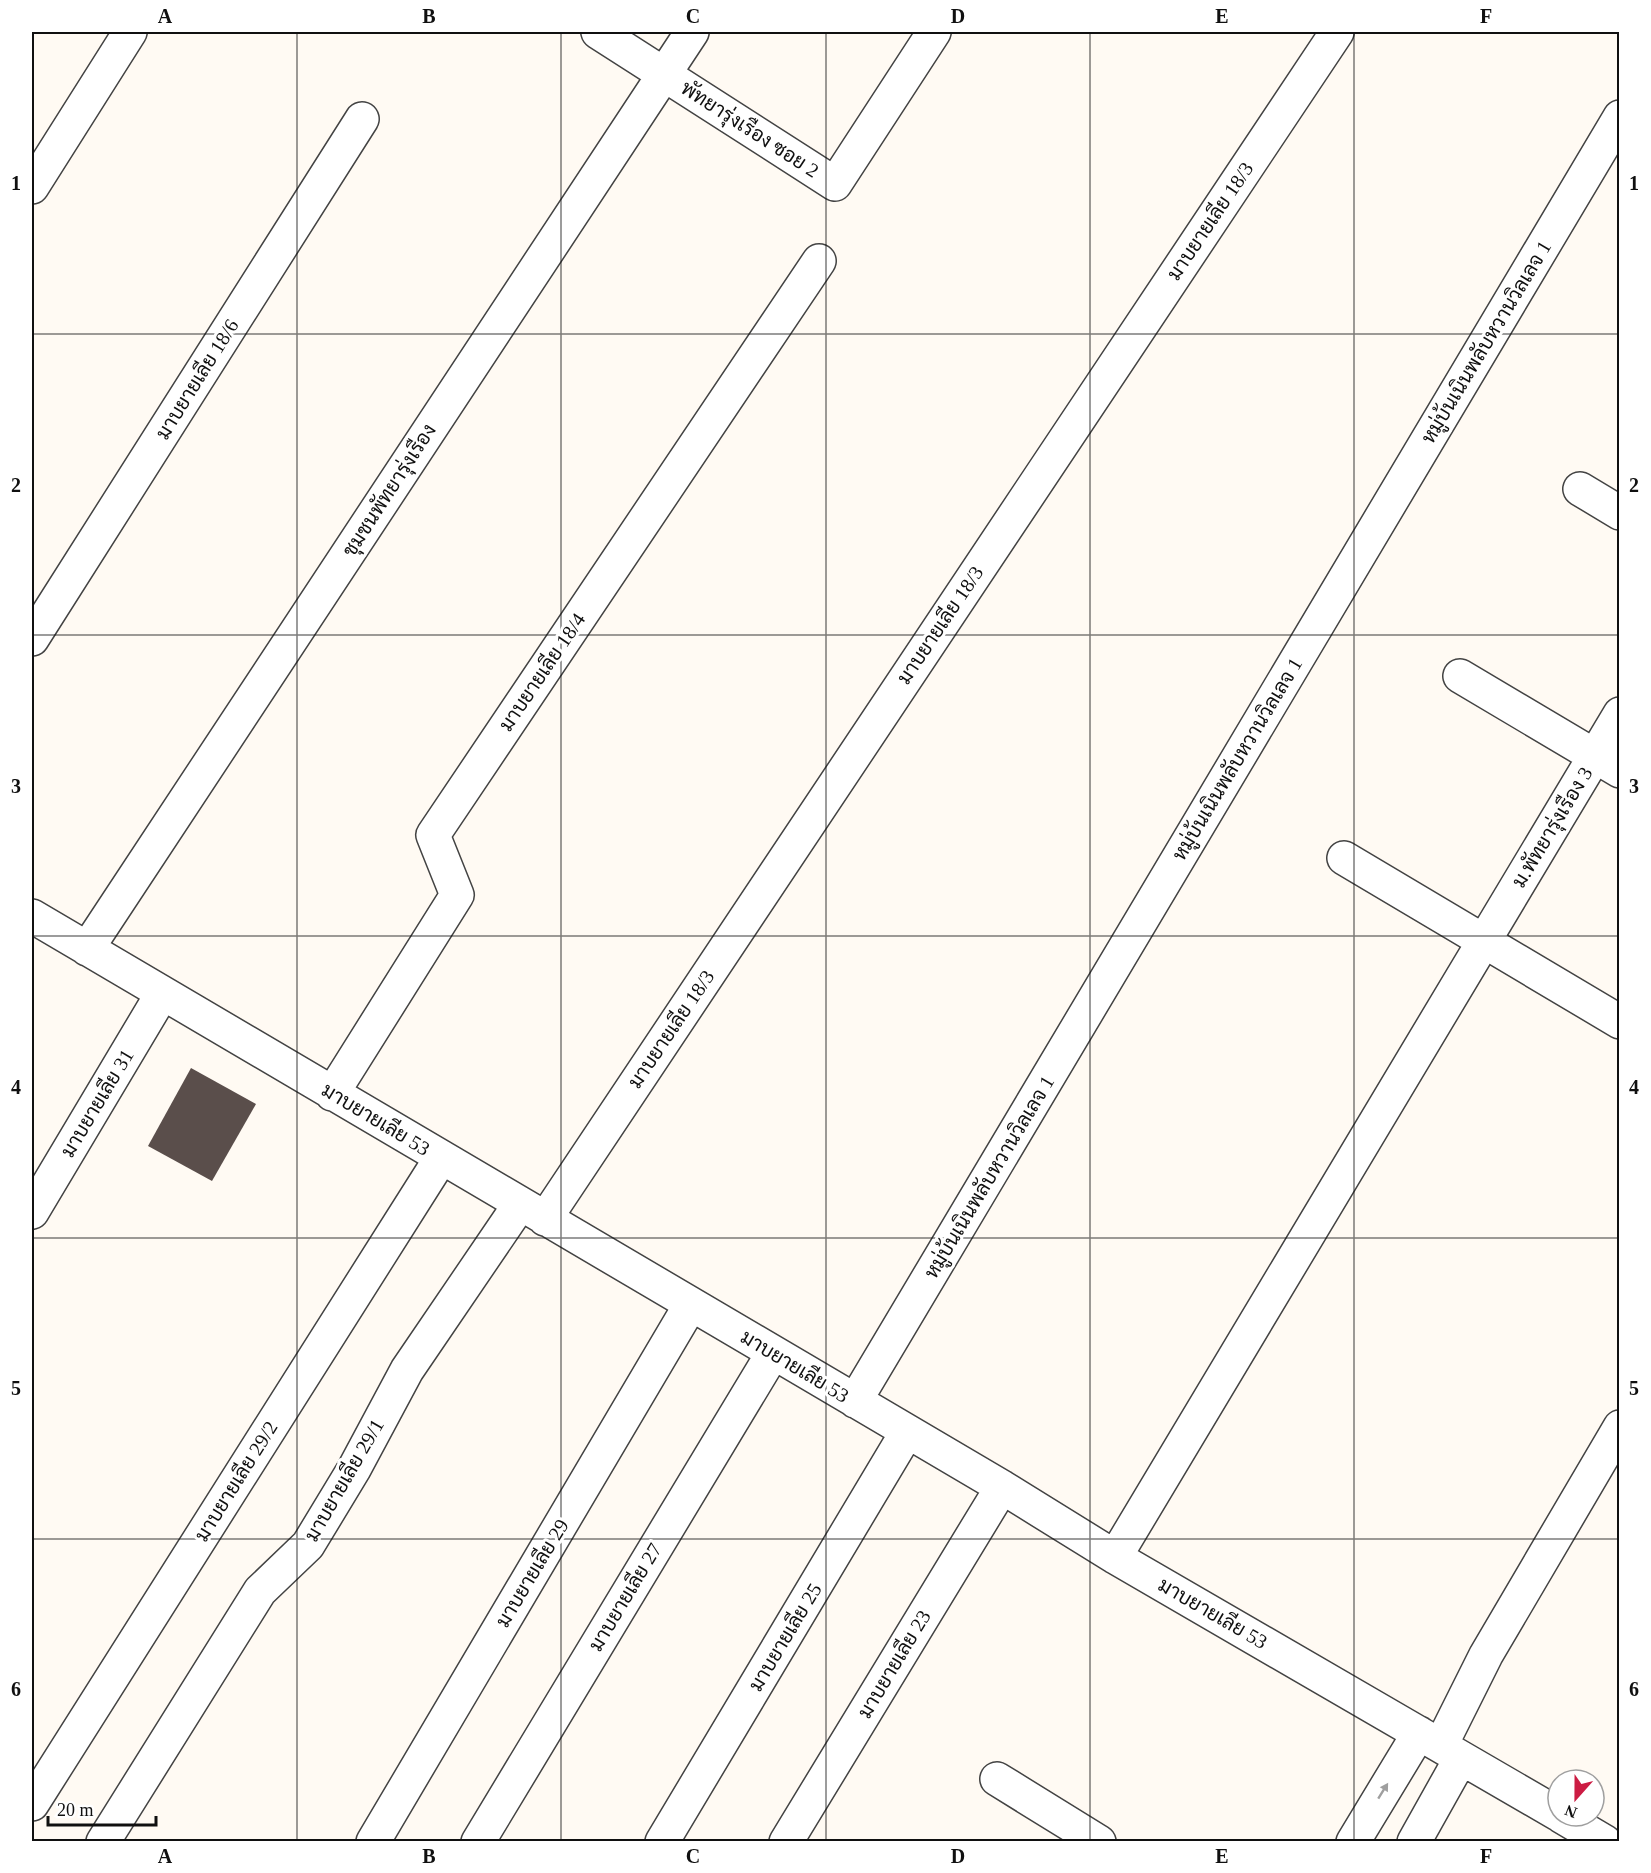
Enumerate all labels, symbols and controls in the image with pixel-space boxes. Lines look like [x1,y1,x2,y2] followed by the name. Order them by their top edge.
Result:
[158,5,173,27] text: A
[422,5,436,27] text: B
[686,5,700,27] text: C
[951,5,965,27] text: D
[1215,5,1229,27] text: E
[1480,5,1492,27] text: F
[675,74,825,184] street label: พัทยารุ่งเรือง ซอย 2
[1161,157,1257,284] street label: มาบยายเลีย 18/3
[11,172,21,194] text: 1
[1629,172,1639,194] text: 1
[1416,236,1559,449] street label: หมู่บ้นเนินพลับหวานวิลเลจ 1
[150,314,243,443] street label: มาบยายเลีย 18/6
[335,418,443,562] street label: ชุมชนพัทยารุ่งเรือง
[11,474,21,496] text: 2
[1629,474,1639,496] text: 2
[891,561,987,688] street label: มาบยายเลีย 18/3
[493,608,589,735] street label: มาบยายเลีย 18/4
[1167,653,1310,866] street label: หมู่บ้นเนินพลับหวานวิลเลจ 1
[1505,761,1599,893] street label: ม.พัทยารุ่งเรือง 3
[11,775,21,797] text: 3
[1629,775,1639,797] text: 3
[622,965,718,1092] street label: มาบยายเลีย 18/3
[55,1044,138,1161] street label: มาบยายเลีย 31
[919,1071,1062,1284] street label: หมู่บ้นเนินพลับหวานวิลเลจ 1
[11,1076,21,1098] text: 4
[1629,1076,1639,1098] text: 4
[318,1077,435,1160] street label: มาบยายเลีย 53
[737,1324,854,1407] street label: มาบยายเลีย 53
[11,1377,21,1399] text: 5
[1629,1377,1639,1399] text: 5
[298,1414,388,1545] street label: มาบยายเลีย 29/1
[189,1416,282,1545] street label: มาบยายเลีย 29/2
[490,1514,573,1631] street label: มาบยายเลีย 29
[583,1538,666,1655] street label: มาบยายเลีย 27
[1155,1571,1272,1653] street label: มาบยายเลีย 53
[743,1578,826,1695] street label: มาบยายเลีย 25
[852,1605,935,1722] street label: มาบยายเลีย 23
[11,1678,21,1700] text: 6
[1629,1678,1639,1700] text: 6
[1546,1768,1606,1828] north arrow
[1378,1783,1389,1799] one-way arrow
[48,1789,156,1827] scale bar
[57,1800,94,1820] text: 20 m
[1562,1801,1579,1822] text: N
[158,1845,173,1867] text: A
[422,1845,436,1867] text: B
[686,1845,700,1867] text: C
[951,1845,965,1867] text: D
[1215,1845,1229,1867] text: E
[1480,1845,1492,1867] text: F

